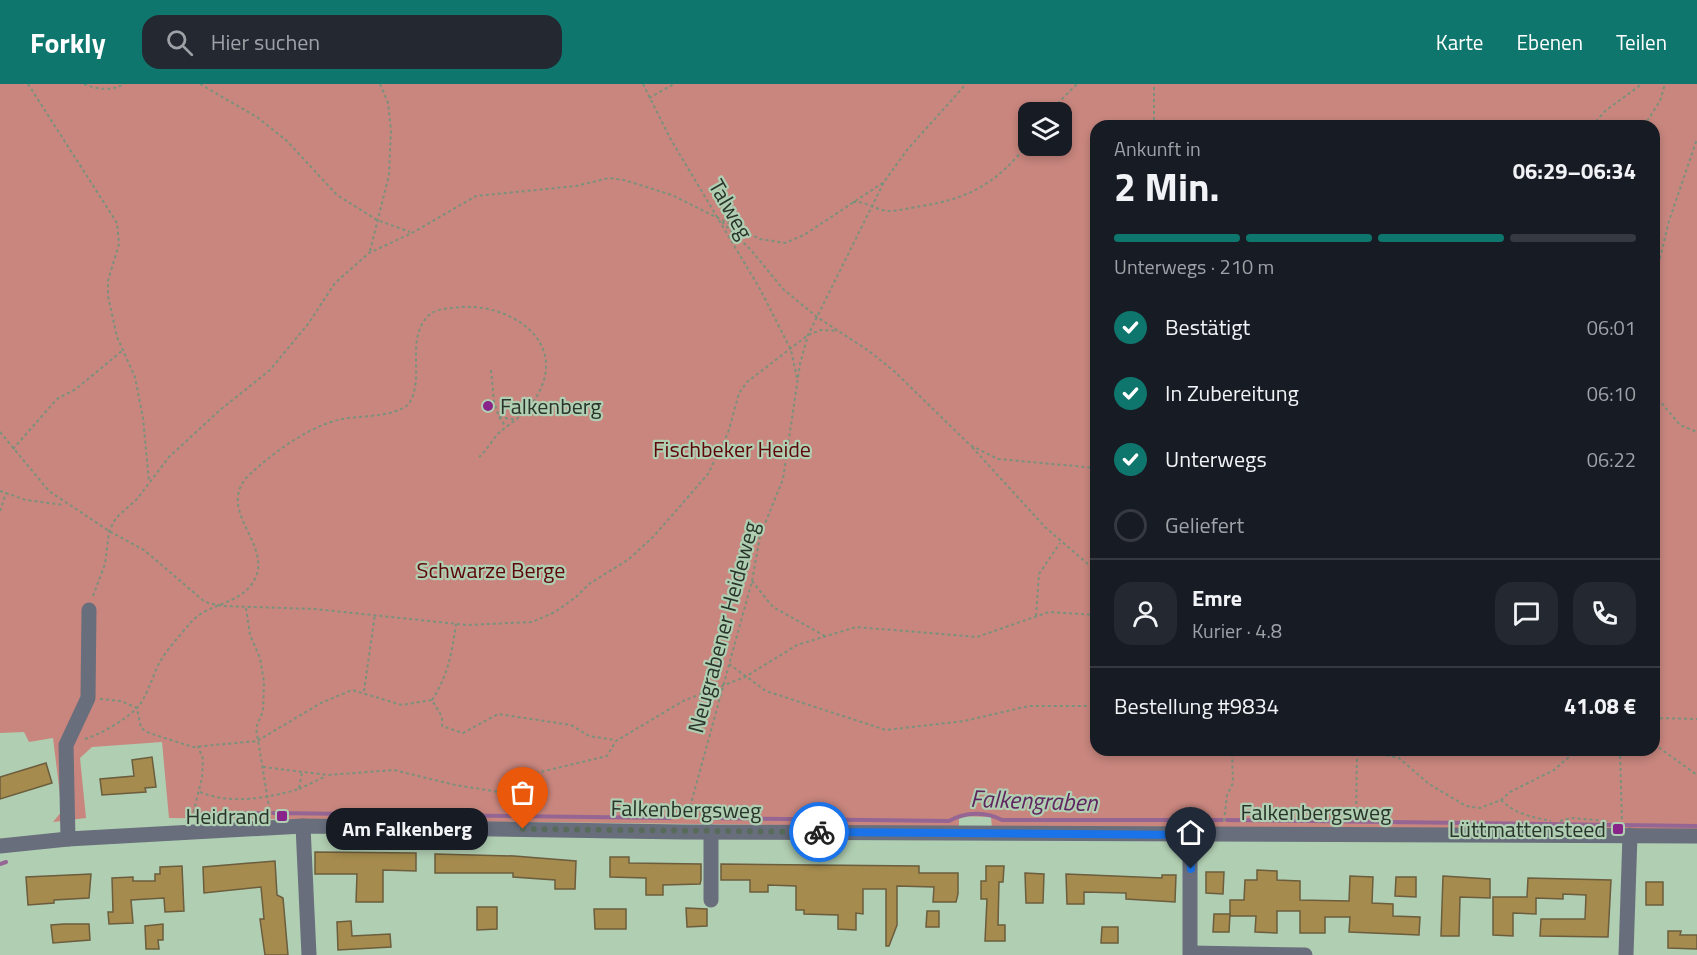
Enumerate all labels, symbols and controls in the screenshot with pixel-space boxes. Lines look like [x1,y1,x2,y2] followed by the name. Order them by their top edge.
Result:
[142,15,562,69] search box
[30,21,106,64] text: Forkly
[211,25,320,59] text: Hier suchen
[163,26,196,59] icon: search
[1436,26,1483,58] text: Karte
[1516,26,1583,58] text: Ebenen
[1616,26,1667,58] text: Teilen
[1018,102,1072,156] map controls
[1018,102,1072,156] button: layers
[1114,133,1201,164] text: Ankunft in
[1513,154,1636,188] text: 06:29–06:34
[1114,157,1220,216] text: 2 Min.
[700,172,762,246] street label: Talweg
[1114,251,1274,282] text: Unterwegs · 210 m
[1165,310,1250,344] text: Bestätigt
[1114,311,1147,344] icon: check
[1587,312,1636,343] text: 06:01
[1165,376,1299,410] text: In Zubereitung
[1114,377,1147,410] icon: check
[1587,378,1636,409] text: 06:10
[500,389,602,423] place label: Falkenberg
[481,399,495,413] marker: Falkenberg
[653,432,811,466] park label: Fischbeker Heide
[1165,442,1267,476] text: Unterwegs
[1114,443,1147,476] icon: check
[1587,444,1636,475] text: 06:22
[1165,508,1244,542] text: Geliefert
[678,517,768,737] street label: Neugrabener Heideweg
[417,553,565,587] park label: Schwarze Berge
[1192,581,1242,615] text: Emre
[1114,582,1177,645] button: person
[1495,582,1558,645] button: chat
[1573,582,1636,645] button: phone
[1192,615,1282,646] text: Kurier · 4.8
[1114,689,1279,723] text: Bestellung #9834
[1564,689,1636,723] text: 41.08 €
[497,767,548,829] pin
[506,776,539,809] icon: bag
[970,780,1099,820] water label: Falkengraben
[610,791,762,827] street label: Falkenbergsweg
[1241,795,1391,829] street label: Falkenbergsweg
[186,799,270,833] place label: Heidrand
[789,802,849,862] courier
[1165,807,1216,869] pin
[325,808,487,850] callout: Am Falkenberg
[275,809,289,823] marker: Heidrand
[1449,812,1606,846] place label: Lüttmattensteed
[342,813,472,844] text: Am Falkenberg
[803,816,836,849] icon: bike
[1174,816,1207,849] icon: home
[1611,822,1625,836] marker: Lüttmattensteed

